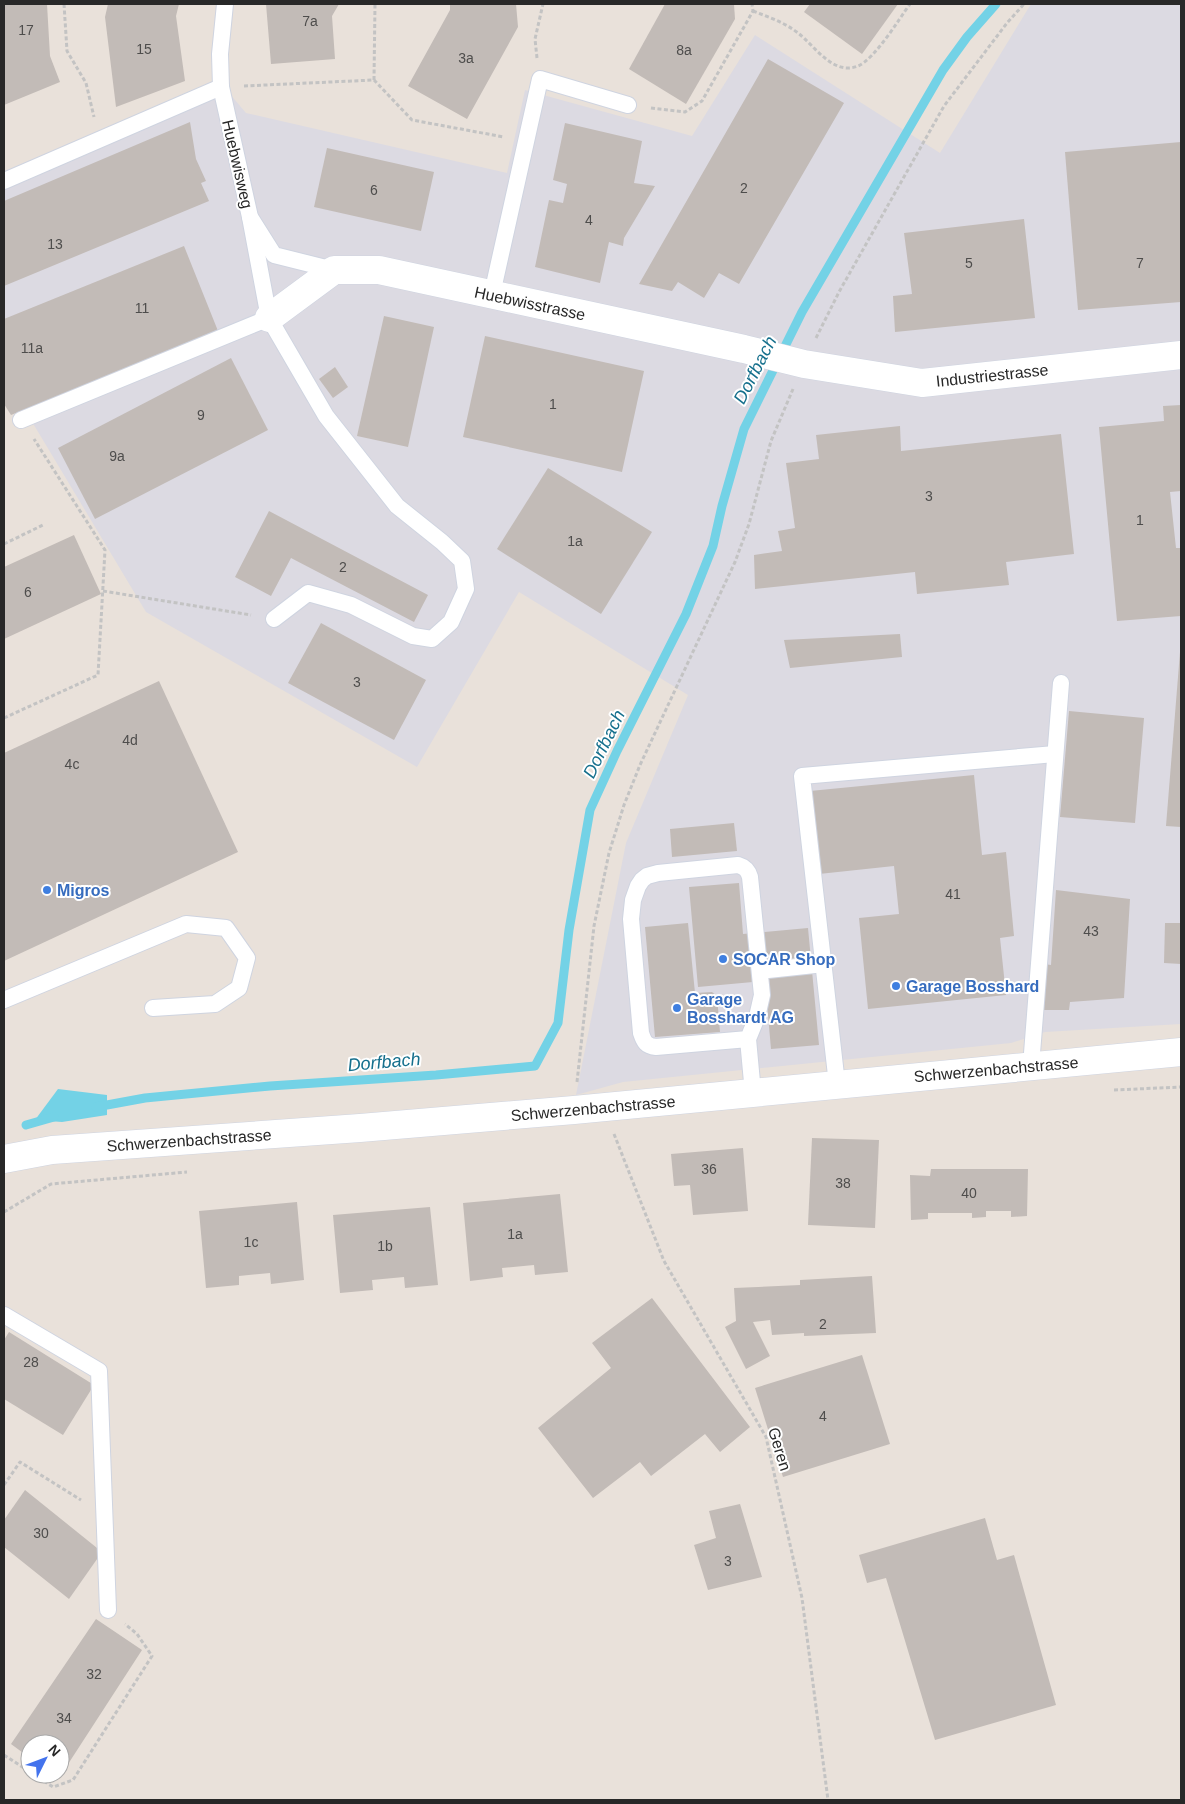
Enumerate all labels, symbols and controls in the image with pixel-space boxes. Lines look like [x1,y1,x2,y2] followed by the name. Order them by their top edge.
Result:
[302,13,318,29] house number: 7a
[18,22,34,38] house number: 17
[136,41,152,57] house number: 15
[676,42,692,58] house number: 8a
[458,50,474,66] house number: 3a
[219,118,256,210] street label: Huebwisweg
[740,180,748,196] house number: 2
[370,182,378,198] house number: 6
[585,212,593,228] house number: 4
[47,236,63,252] house number: 13
[965,255,973,271] house number: 5
[1136,255,1144,271] house number: 7
[473,283,587,324] street label: Huebwisstrasse
[135,300,149,316] house number: 11
[730,333,780,407] water label: Dorfbach
[21,340,43,356] house number: 11a
[935,361,1049,390] street label: Industriestrasse
[549,396,557,412] house number: 1
[197,407,205,423] house number: 9
[109,448,125,464] house number: 9a
[925,488,933,504] house number: 3
[1136,512,1144,528] house number: 1
[567,533,583,549] house number: 1a
[339,559,347,575] house number: 2
[24,584,32,600] house number: 6
[353,674,361,690] house number: 3
[579,707,629,781] water label: Dorfbach
[122,732,138,748] house number: 4d
[65,756,79,772] house number: 4c
[57,882,110,899] place label: Migros
[41,884,53,896] marker: Migros
[945,886,961,902] house number: 41
[1083,923,1099,939] house number: 43
[733,951,835,968] place label: SOCAR Shop
[717,953,729,965] marker: SOCAR Shop
[906,978,1039,995] place label: Garage Bosshard
[890,980,902,992] marker: Garage Bosshard
[687,991,794,1026] place label: Garage Bosshardt AG
[671,1002,683,1014] marker: Garage Bosshardt AG
[347,1049,421,1075] water label: Dorfbach
[913,1054,1079,1085] street label: Schwerzenbachstrasse
[510,1093,676,1124] street label: Schwerzenbachstrasse
[106,1126,272,1155] street label: Schwerzenbachstrasse
[701,1161,717,1177] house number: 36
[835,1175,851,1191] house number: 38
[961,1185,977,1201] house number: 40
[507,1226,523,1242] house number: 1a
[244,1234,258,1250] house number: 1c
[377,1238,393,1254] house number: 1b
[819,1316,827,1332] house number: 2
[23,1354,39,1370] house number: 28
[819,1408,827,1424] house number: 4
[765,1425,794,1473] street label: Geren
[33,1525,49,1541] house number: 30
[724,1553,732,1569] house number: 3
[86,1666,102,1682] house number: 32
[56,1710,72,1726] house number: 34
[20,1734,70,1784] north arrow
[45,1741,64,1759] text: N

